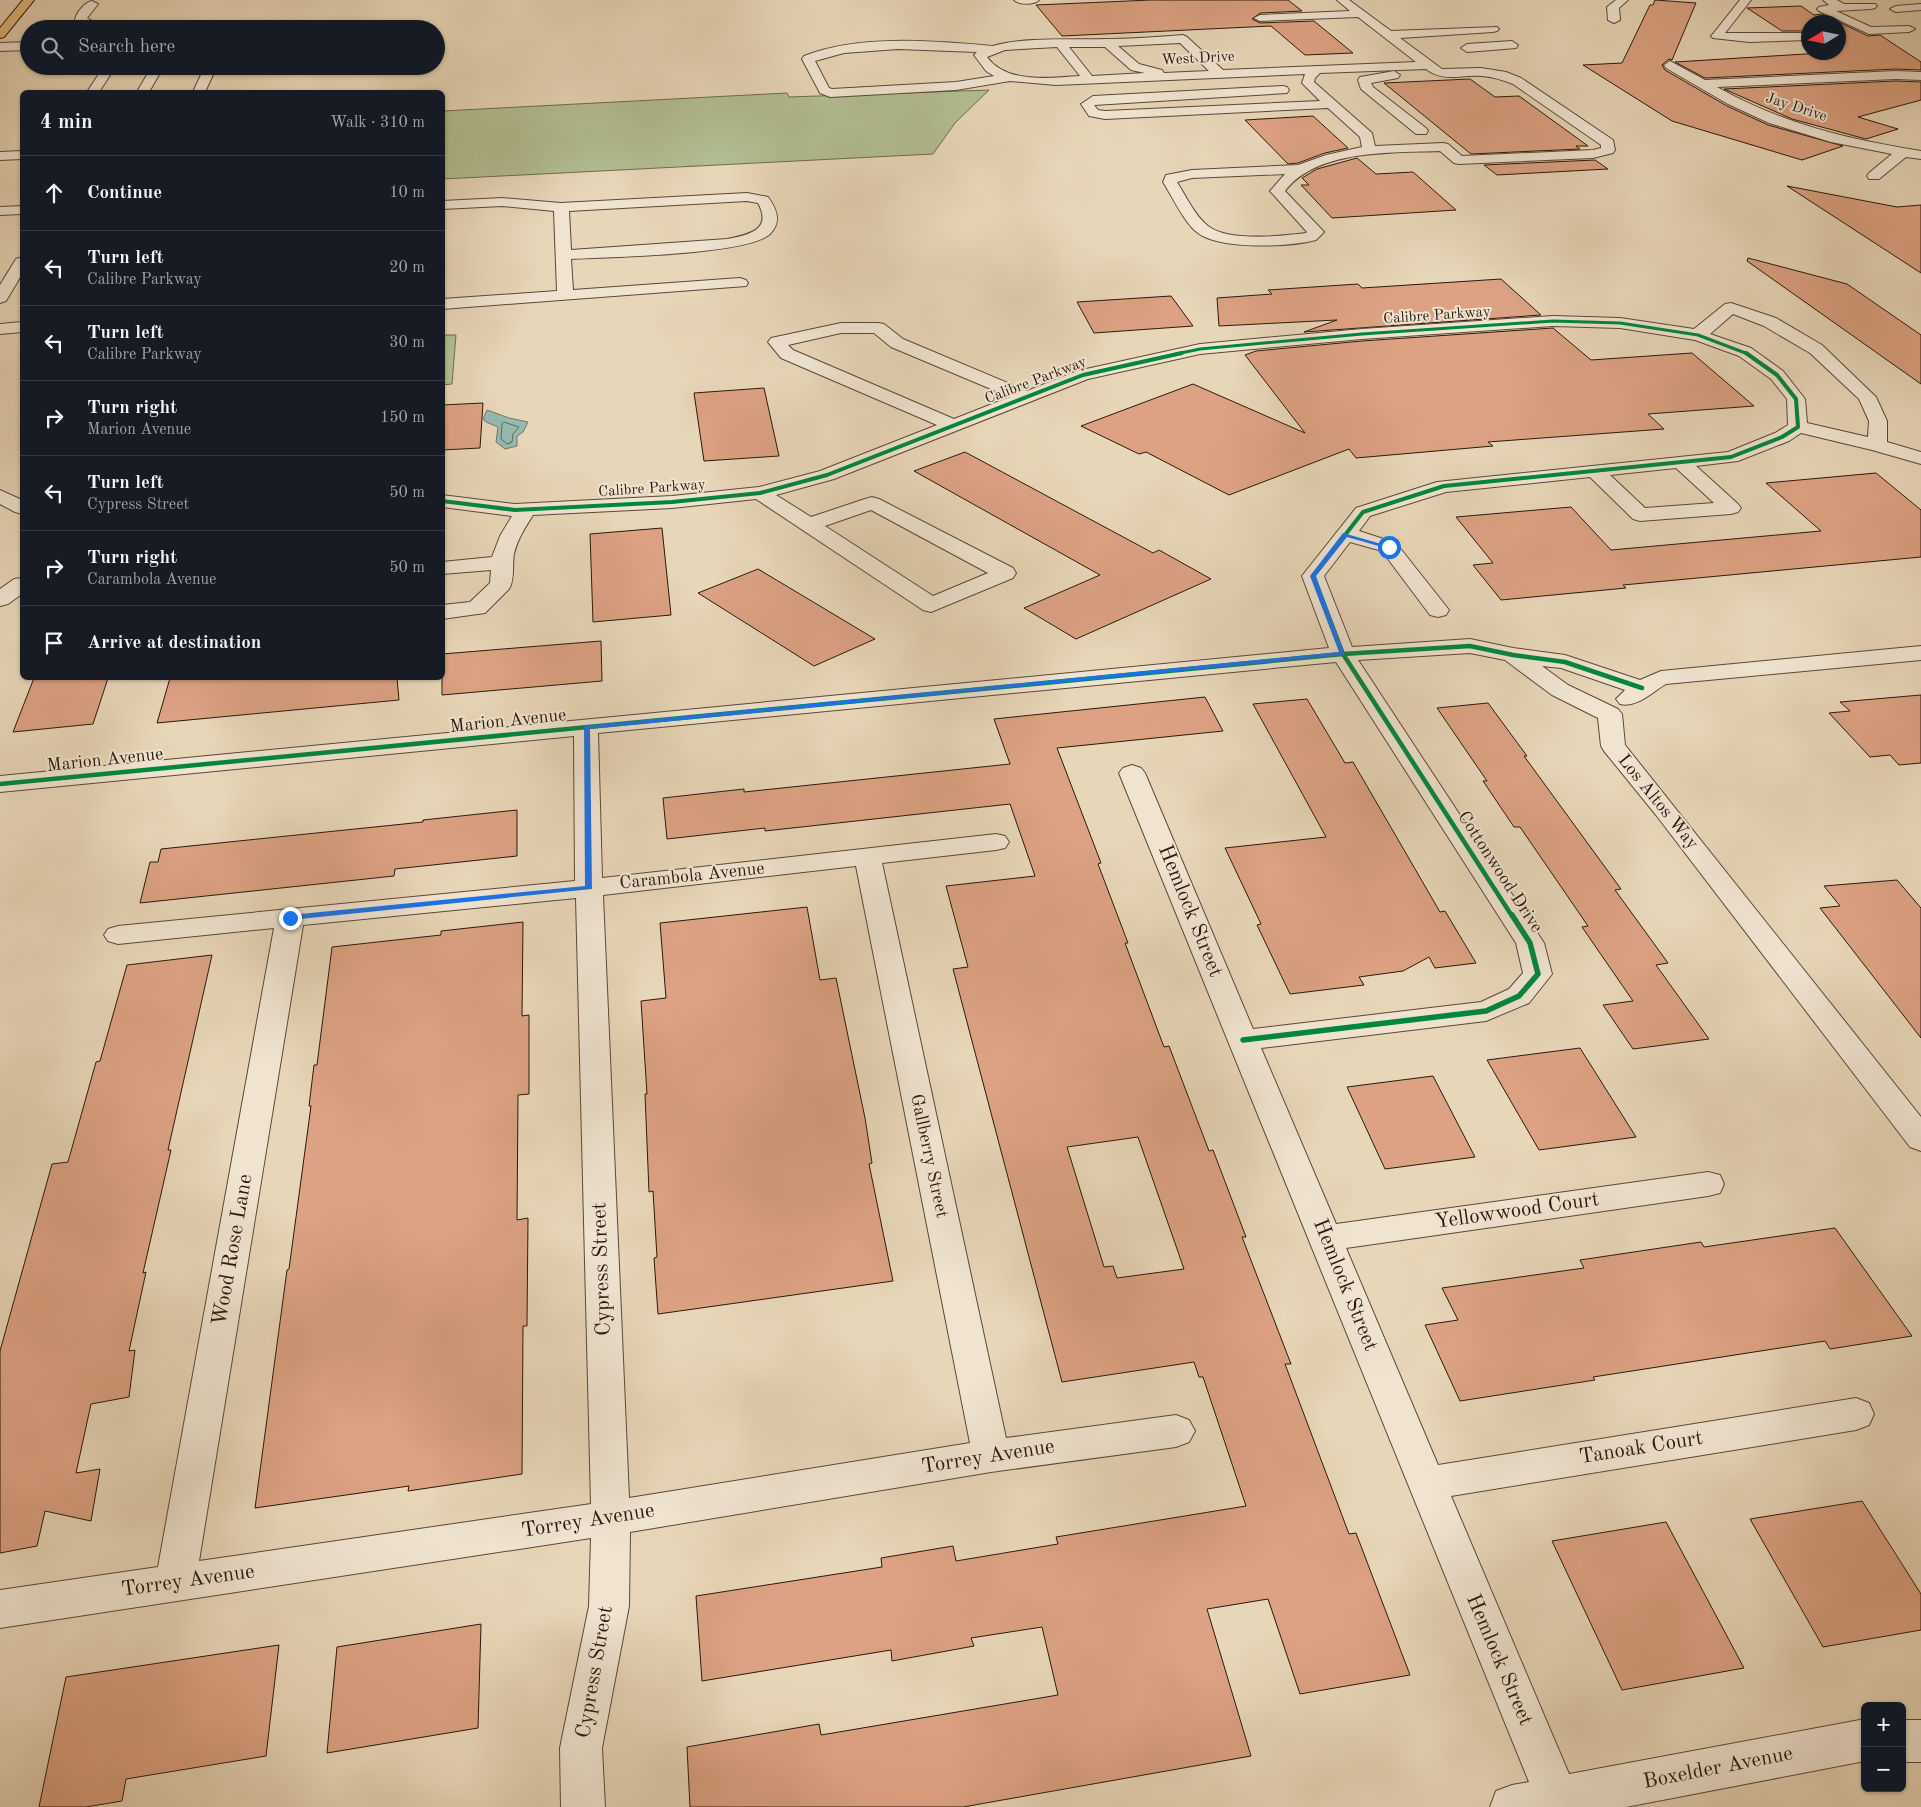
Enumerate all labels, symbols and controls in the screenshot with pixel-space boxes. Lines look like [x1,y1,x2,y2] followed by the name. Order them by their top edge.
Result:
[1801,15,1846,60] north arrow
[20,20,445,75] search box
[38,34,66,62] icon: search
[78,38,175,57] text: Search here
[1161,50,1235,68] street label: West Drive
[1764,91,1829,125] street label: Jay Drive
[40,112,93,133] text: 4 min
[330,115,425,131] text: Walk · 310 m
[40,179,68,207] icon: ahead
[87,184,162,203] text: Continue
[389,185,425,201] text: 10 m
[87,249,164,268] text: Turn left
[40,254,68,282] icon: left
[389,260,425,276] text: 20 m
[87,272,202,288] text: Calibre Parkway
[1383,305,1491,327] street label: Calibre Parkway
[87,324,164,343] text: Turn left
[40,329,68,357] icon: left
[389,335,425,351] text: 30 m
[87,347,202,363] text: Calibre Parkway
[983,355,1089,407] street label: Calibre Parkway
[87,399,177,418] text: Turn right
[40,404,68,432] icon: right
[380,410,425,426] text: 150 m
[87,422,191,438] text: Marion Avenue
[87,474,164,493] text: Turn left
[598,478,706,500] street label: Calibre Parkway
[40,479,68,507] icon: left
[389,485,425,501] text: 50 m
[87,497,189,513] text: Cypress Street
[1378,536,1401,559] route start
[87,549,177,568] text: Turn right
[40,554,68,582] icon: right
[389,560,425,576] text: 50 m
[87,572,216,588] text: Carambola Avenue
[40,629,68,657] icon: arrive
[87,634,261,653] text: Arrive at destination
[449,706,567,736] street label: Marion Avenue
[46,745,164,775] street label: Marion Avenue
[1614,751,1702,853] street label: Los Altos Way
[1454,808,1546,936] street label: Cottonwood Drive
[1154,842,1226,980] street label: Hemlock Street
[619,859,765,893] street label: Carambola Avenue
[279,907,302,930] route end
[907,1092,951,1220] street label: Gallberry Street
[209,1173,257,1327] street label: Wood Rose Lane
[1433,1189,1601,1233] street label: Yellowwood Court
[589,1202,615,1336] street label: Cypress Street
[1309,1216,1381,1354] street label: Hemlock Street
[1578,1428,1704,1468] street label: Tanoak Court
[920,1436,1056,1478] street label: Torrey Avenue
[520,1500,656,1542] street label: Torrey Avenue
[120,1561,256,1601] street label: Torrey Avenue
[1462,1591,1536,1729] street label: Hemlock Street
[573,1604,617,1740] street label: Cypress Street
[1861,1702,1906,1792] map controls
[1861,1702,1906,1747] button: +
[1641,1743,1795,1793] street label: Boxelder Avenue
[1861,1747,1906,1792] button: −

